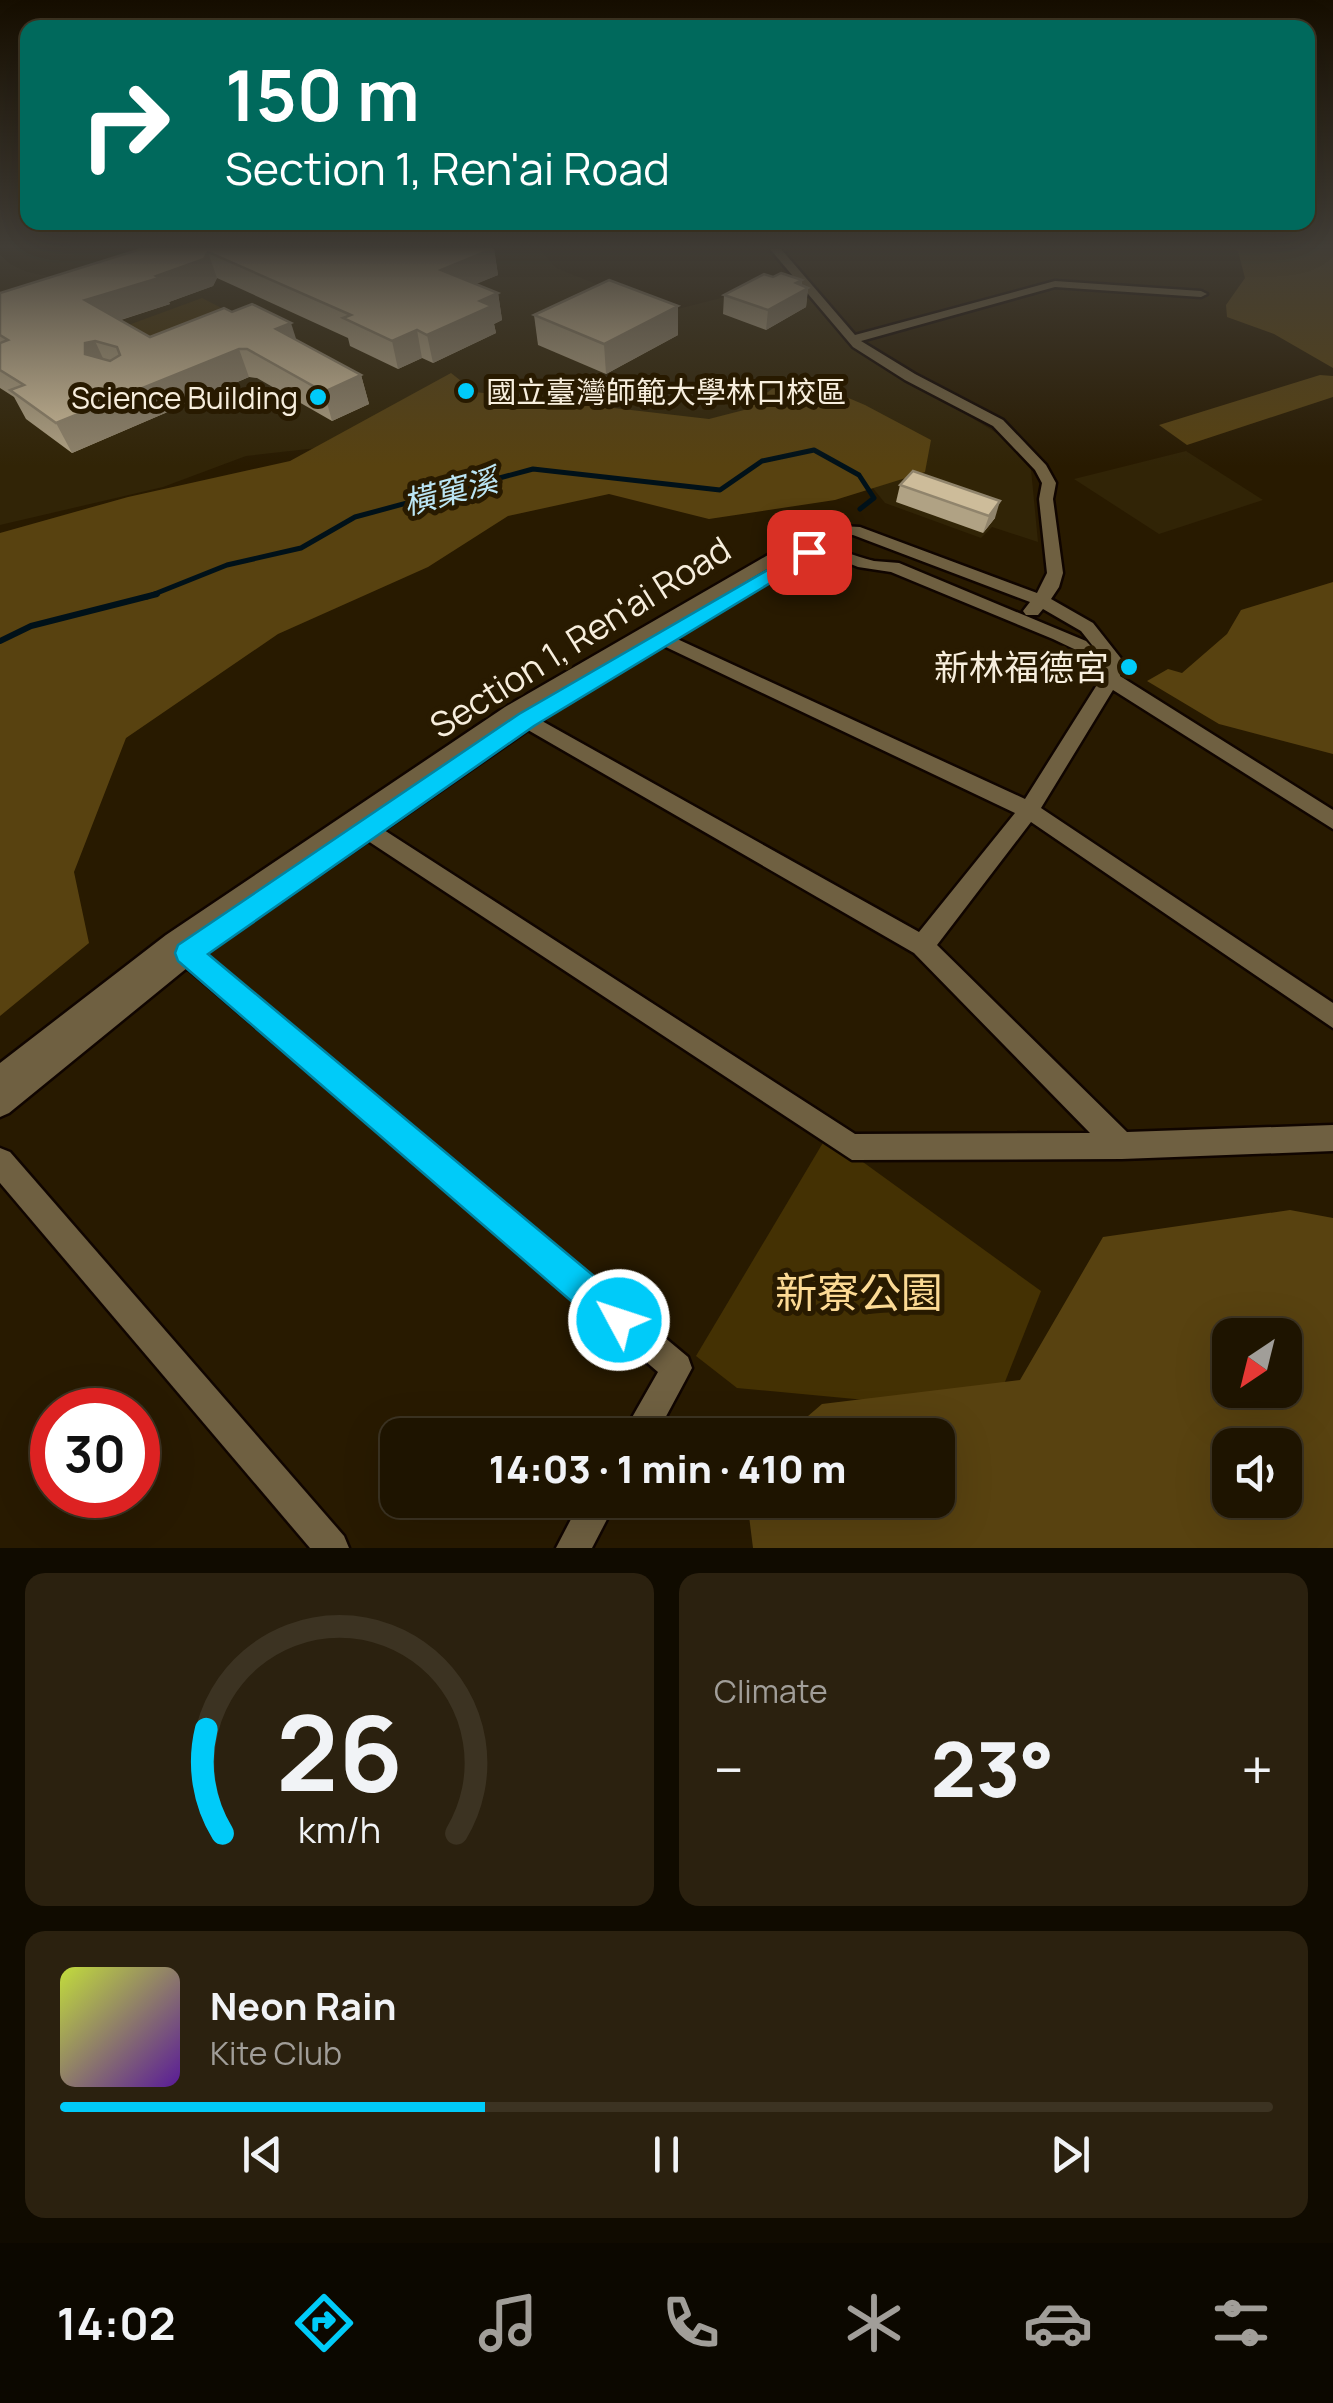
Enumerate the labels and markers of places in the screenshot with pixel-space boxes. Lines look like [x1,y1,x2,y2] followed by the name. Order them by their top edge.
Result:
[486,371,846,412] place label: 國立臺灣師範大學林口校區
[71,377,298,418] place label: Science Building
[455,380,477,402] marker: 國立臺灣師範大學林口校區
[307,386,329,408] marker: Science Building
[767,510,852,595] pin
[934,643,1109,691] place label: 新林福德宮
[1118,656,1140,678] marker: 新林福德宮

